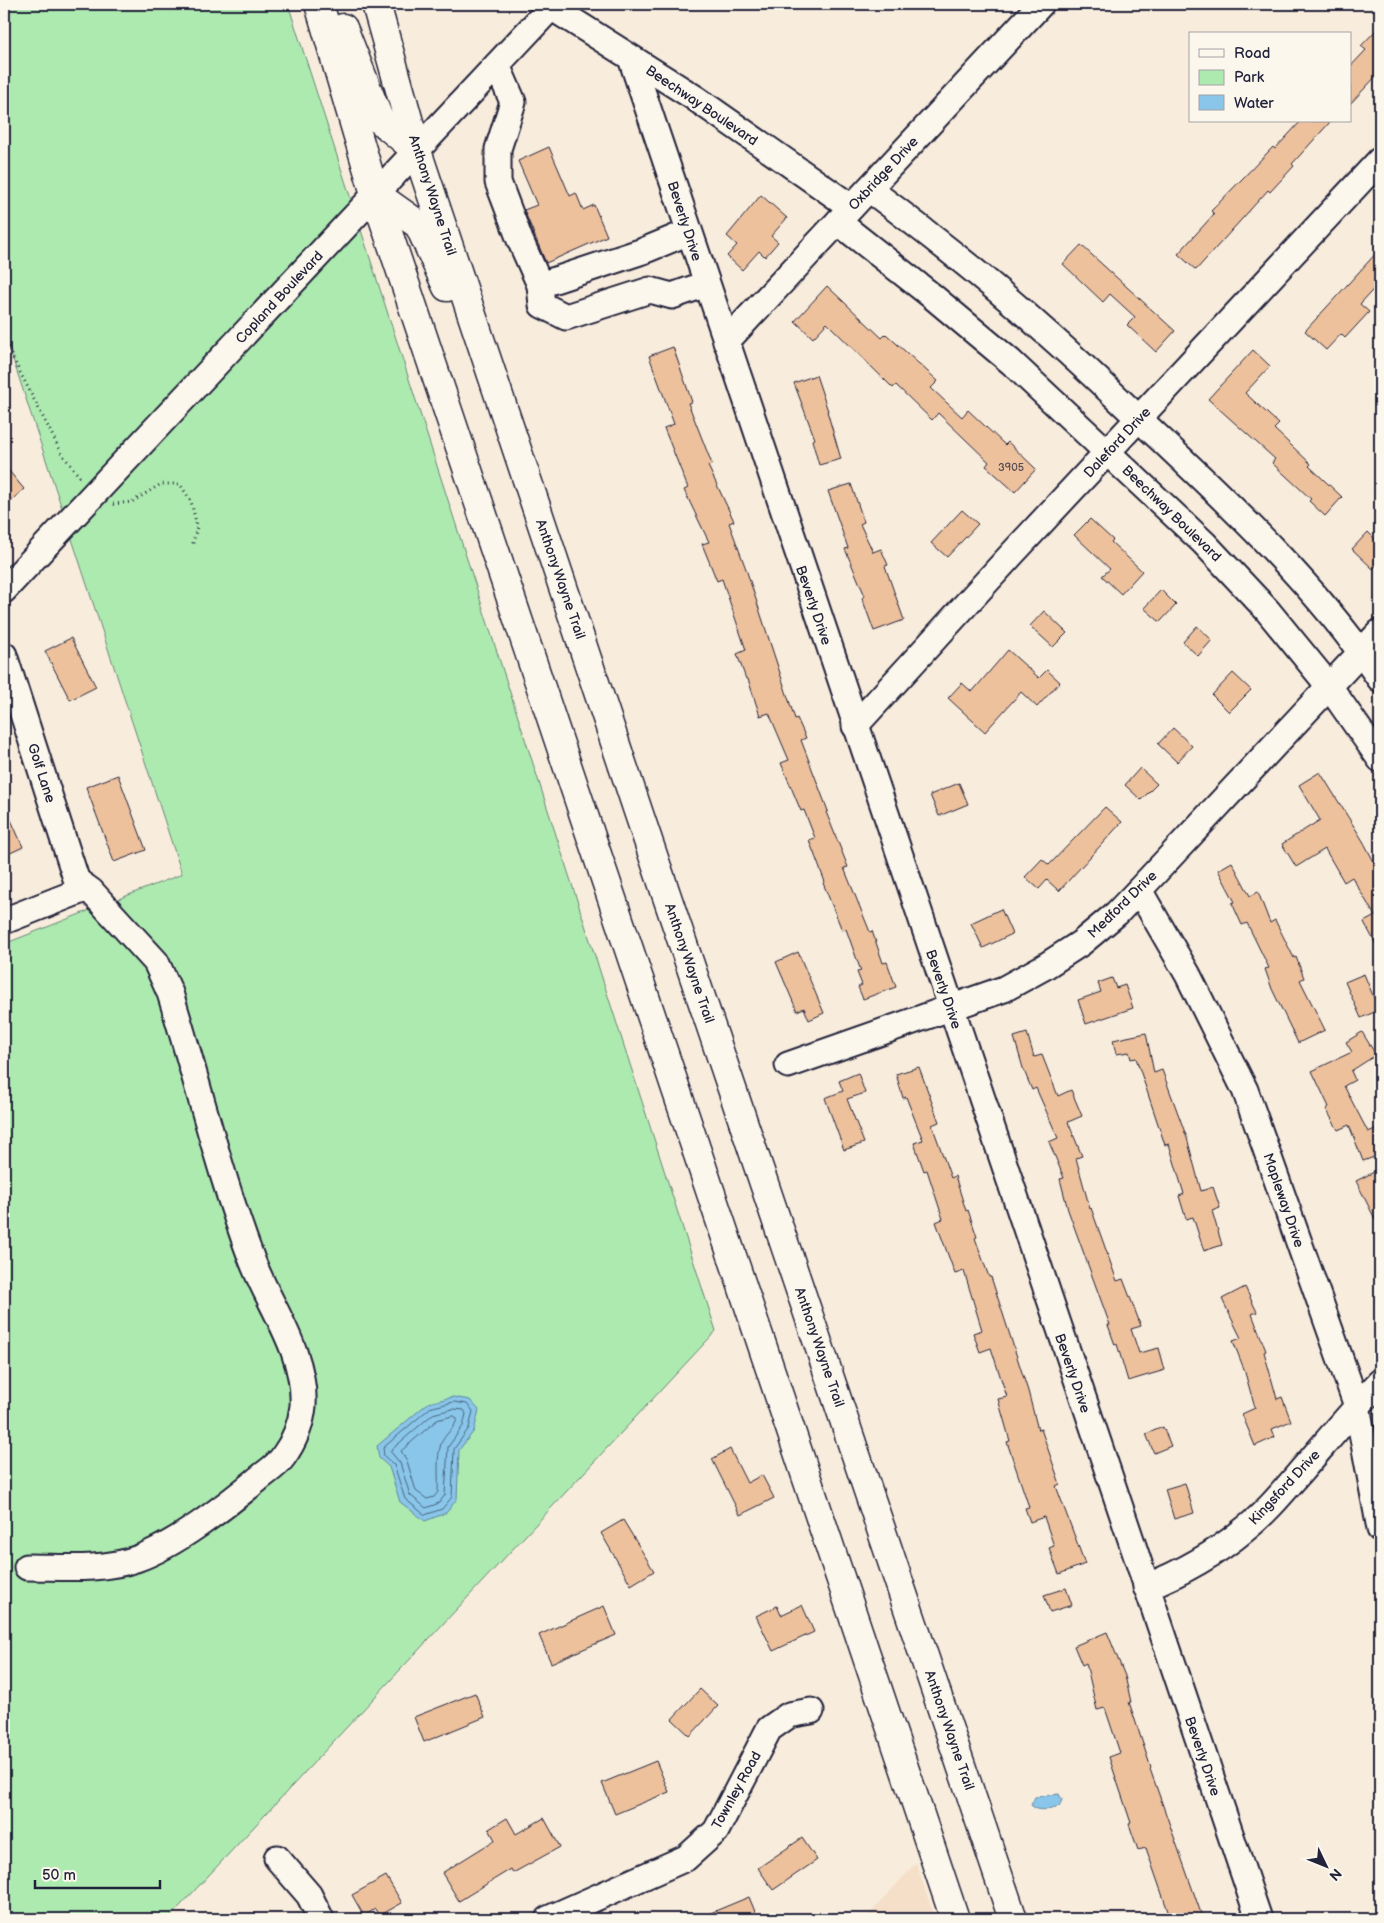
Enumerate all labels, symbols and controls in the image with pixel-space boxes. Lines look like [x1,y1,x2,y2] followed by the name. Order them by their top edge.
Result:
[1189,32,1352,122] legend
[1234,44,1270,63] text: Road
[642,62,761,149] street label: Beechway Boulevard
[1234,68,1265,87] text: Park
[1234,94,1274,113] text: Water
[405,133,460,257] street label: Anthony Wayne Trail
[845,133,922,214] street label: Oxbridge Drive
[664,179,705,263] street label: Beverly Drive
[232,248,327,347] street label: Copland Boulevard
[1080,403,1154,481] street label: Daleford Drive
[998,461,1024,474] house number: 3905
[1118,462,1225,565] street label: Beechway Boulevard
[532,517,589,641] street label: Anthony Wayne Trail
[792,563,835,647] street label: Beverly Drive
[24,741,59,805] street label: Golf Lane
[1084,867,1160,942] street label: Medford Drive
[661,901,718,1025] street label: Anthony Wayne Trail
[922,947,965,1031] street label: Beverly Drive
[1259,1151,1308,1250] street label: Mapleway Drive
[791,1285,848,1409] street label: Anthony Wayne Trail
[1051,1331,1094,1415] street label: Beverly Drive
[1245,1446,1323,1528] street label: Kingsford Drive
[921,1668,978,1792] street label: Anthony Wayne Trail
[1181,1714,1224,1798] street label: Beverly Drive
[708,1748,765,1832] street label: Townley Road
[1302,1840,1352,1890] north arrow
[35,1858,160,1890] scale bar
[1325,1865,1345,1884] text: N
[42,1866,76,1885] text: 50 m

